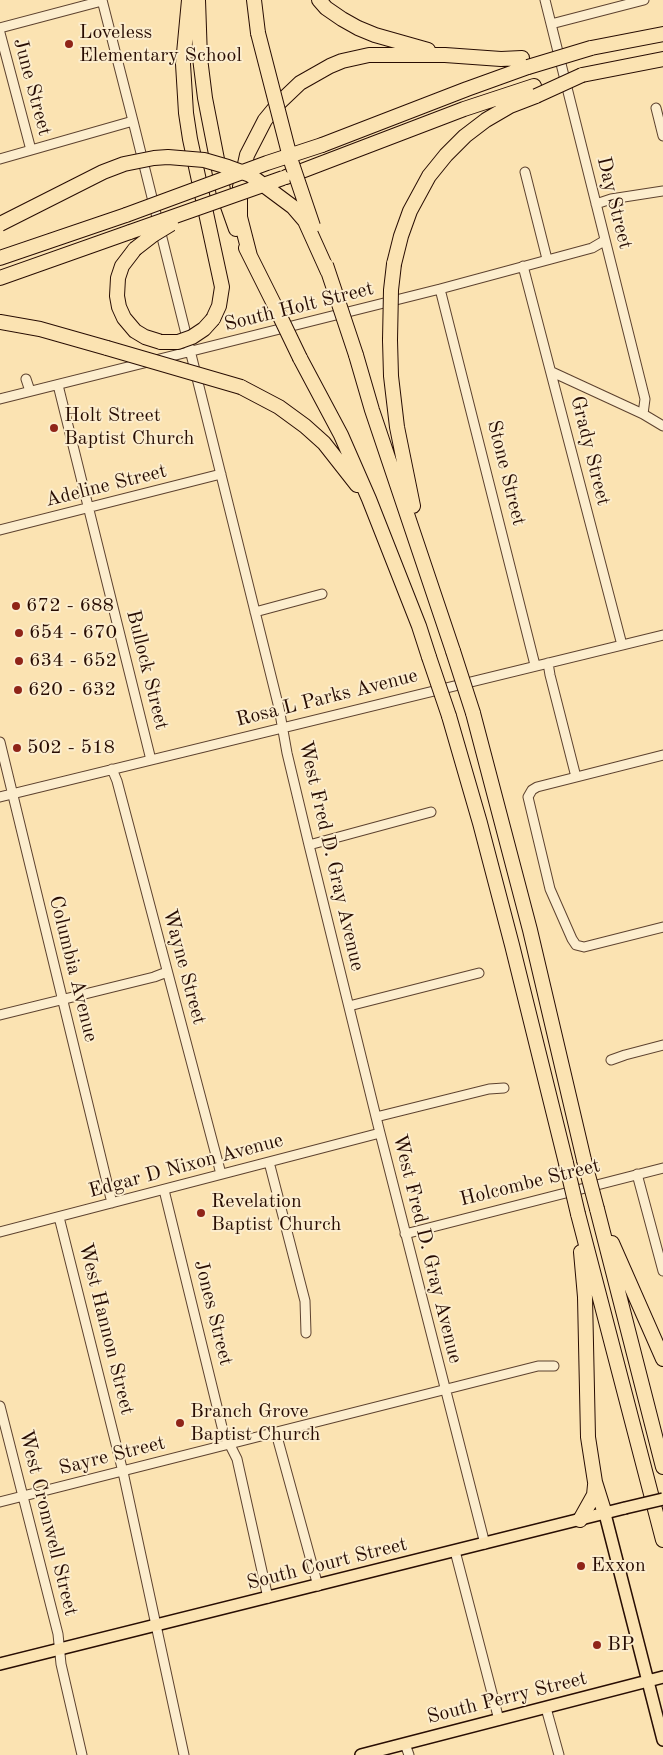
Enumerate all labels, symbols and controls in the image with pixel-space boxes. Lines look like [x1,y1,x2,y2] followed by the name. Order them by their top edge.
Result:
[79,21,242,68] place label: Loveless Elementary School
[7,36,57,138] street label: June Street
[63,38,75,50] marker: Loveless Elementary School
[591,154,637,252] street label: Day Street
[222,277,376,337] street label: South Holt Street
[565,394,615,508] street label: Grady Street
[64,404,194,451] place label: Holt Street Baptist Church
[481,418,531,528] street label: Stone Street
[48,422,60,434] marker: Holt Street Baptist Church
[43,459,169,513] street label: Adeline Street
[26,594,114,618] place label: 672 - 688
[10,600,22,612] marker: 672 - 688
[120,607,174,733] street label: Bullock Street
[29,621,117,645] place label: 654 - 670
[13,627,25,639] marker: 654 - 670
[29,649,117,673] place label: 634 - 652
[13,655,25,667] marker: 634 - 652
[234,664,420,732] street label: Rosa L Parks Avenue
[28,678,116,702] place label: 620 - 632
[12,684,24,696] marker: 620 - 632
[27,736,115,760] place label: 502 - 518
[293,739,369,973] street label: West Fred D. Gray Avenue
[11,742,23,754] marker: 502 - 518
[43,893,103,1045] street label: Columbia Avenue
[157,907,211,1027] street label: Wayne Street
[86,1128,286,1204] street label: Edgar D Nixon Avenue
[387,1132,467,1366] street label: West Fred D. Gray Avenue
[457,1154,603,1212] street label: Holcombe Street
[211,1190,341,1237] place label: Revelation Baptist Church
[195,1207,207,1219] marker: Revelation Baptist Church
[73,1240,139,1418] street label: West Hannon Street
[188,1258,238,1368] street label: Jones Street
[190,1400,320,1447] place label: Branch Grove Baptist Church
[174,1417,186,1429] marker: Branch Grove Baptist Church
[13,1428,83,1618] street label: West Cromwell Street
[56,1431,168,1481] street label: Sayre Street
[244,1532,410,1596] street label: South Court Street
[591,1554,646,1578] place label: Exxon
[575,1560,587,1572] marker: Exxon
[607,1633,634,1657] place label: BP
[591,1639,603,1651] marker: BP
[425,1667,589,1729] street label: South Perry Street

